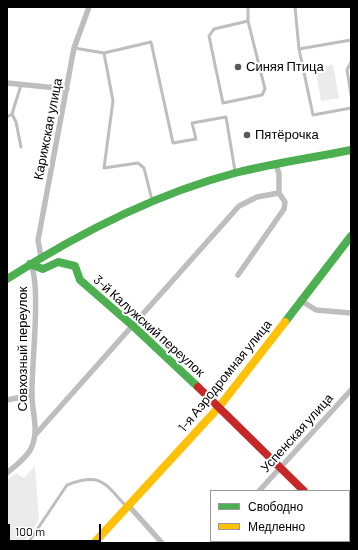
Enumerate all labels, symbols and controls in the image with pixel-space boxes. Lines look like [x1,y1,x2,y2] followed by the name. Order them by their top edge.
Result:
[246,59,324,75] place label: Синяя Птица
[233,62,243,72] marker: Синяя Птица
[31,77,65,181] street label: Карижская улица
[255,127,319,143] place label: Пятёрочка
[242,130,252,140] marker: Пятёрочка
[90,272,208,380] street label: 3-й Калужский переулок
[15,287,31,411] street label: Совхозный переулок
[175,317,275,435] street label: 1-я Аэродромная улица
[258,390,336,476] street label: Успенская улица
[210,490,350,542] legend
[248,499,303,513] text: Свободно
[10,516,103,542] scale bar
[248,519,305,533] text: Медленно
[15,524,45,538] text: 100 m

